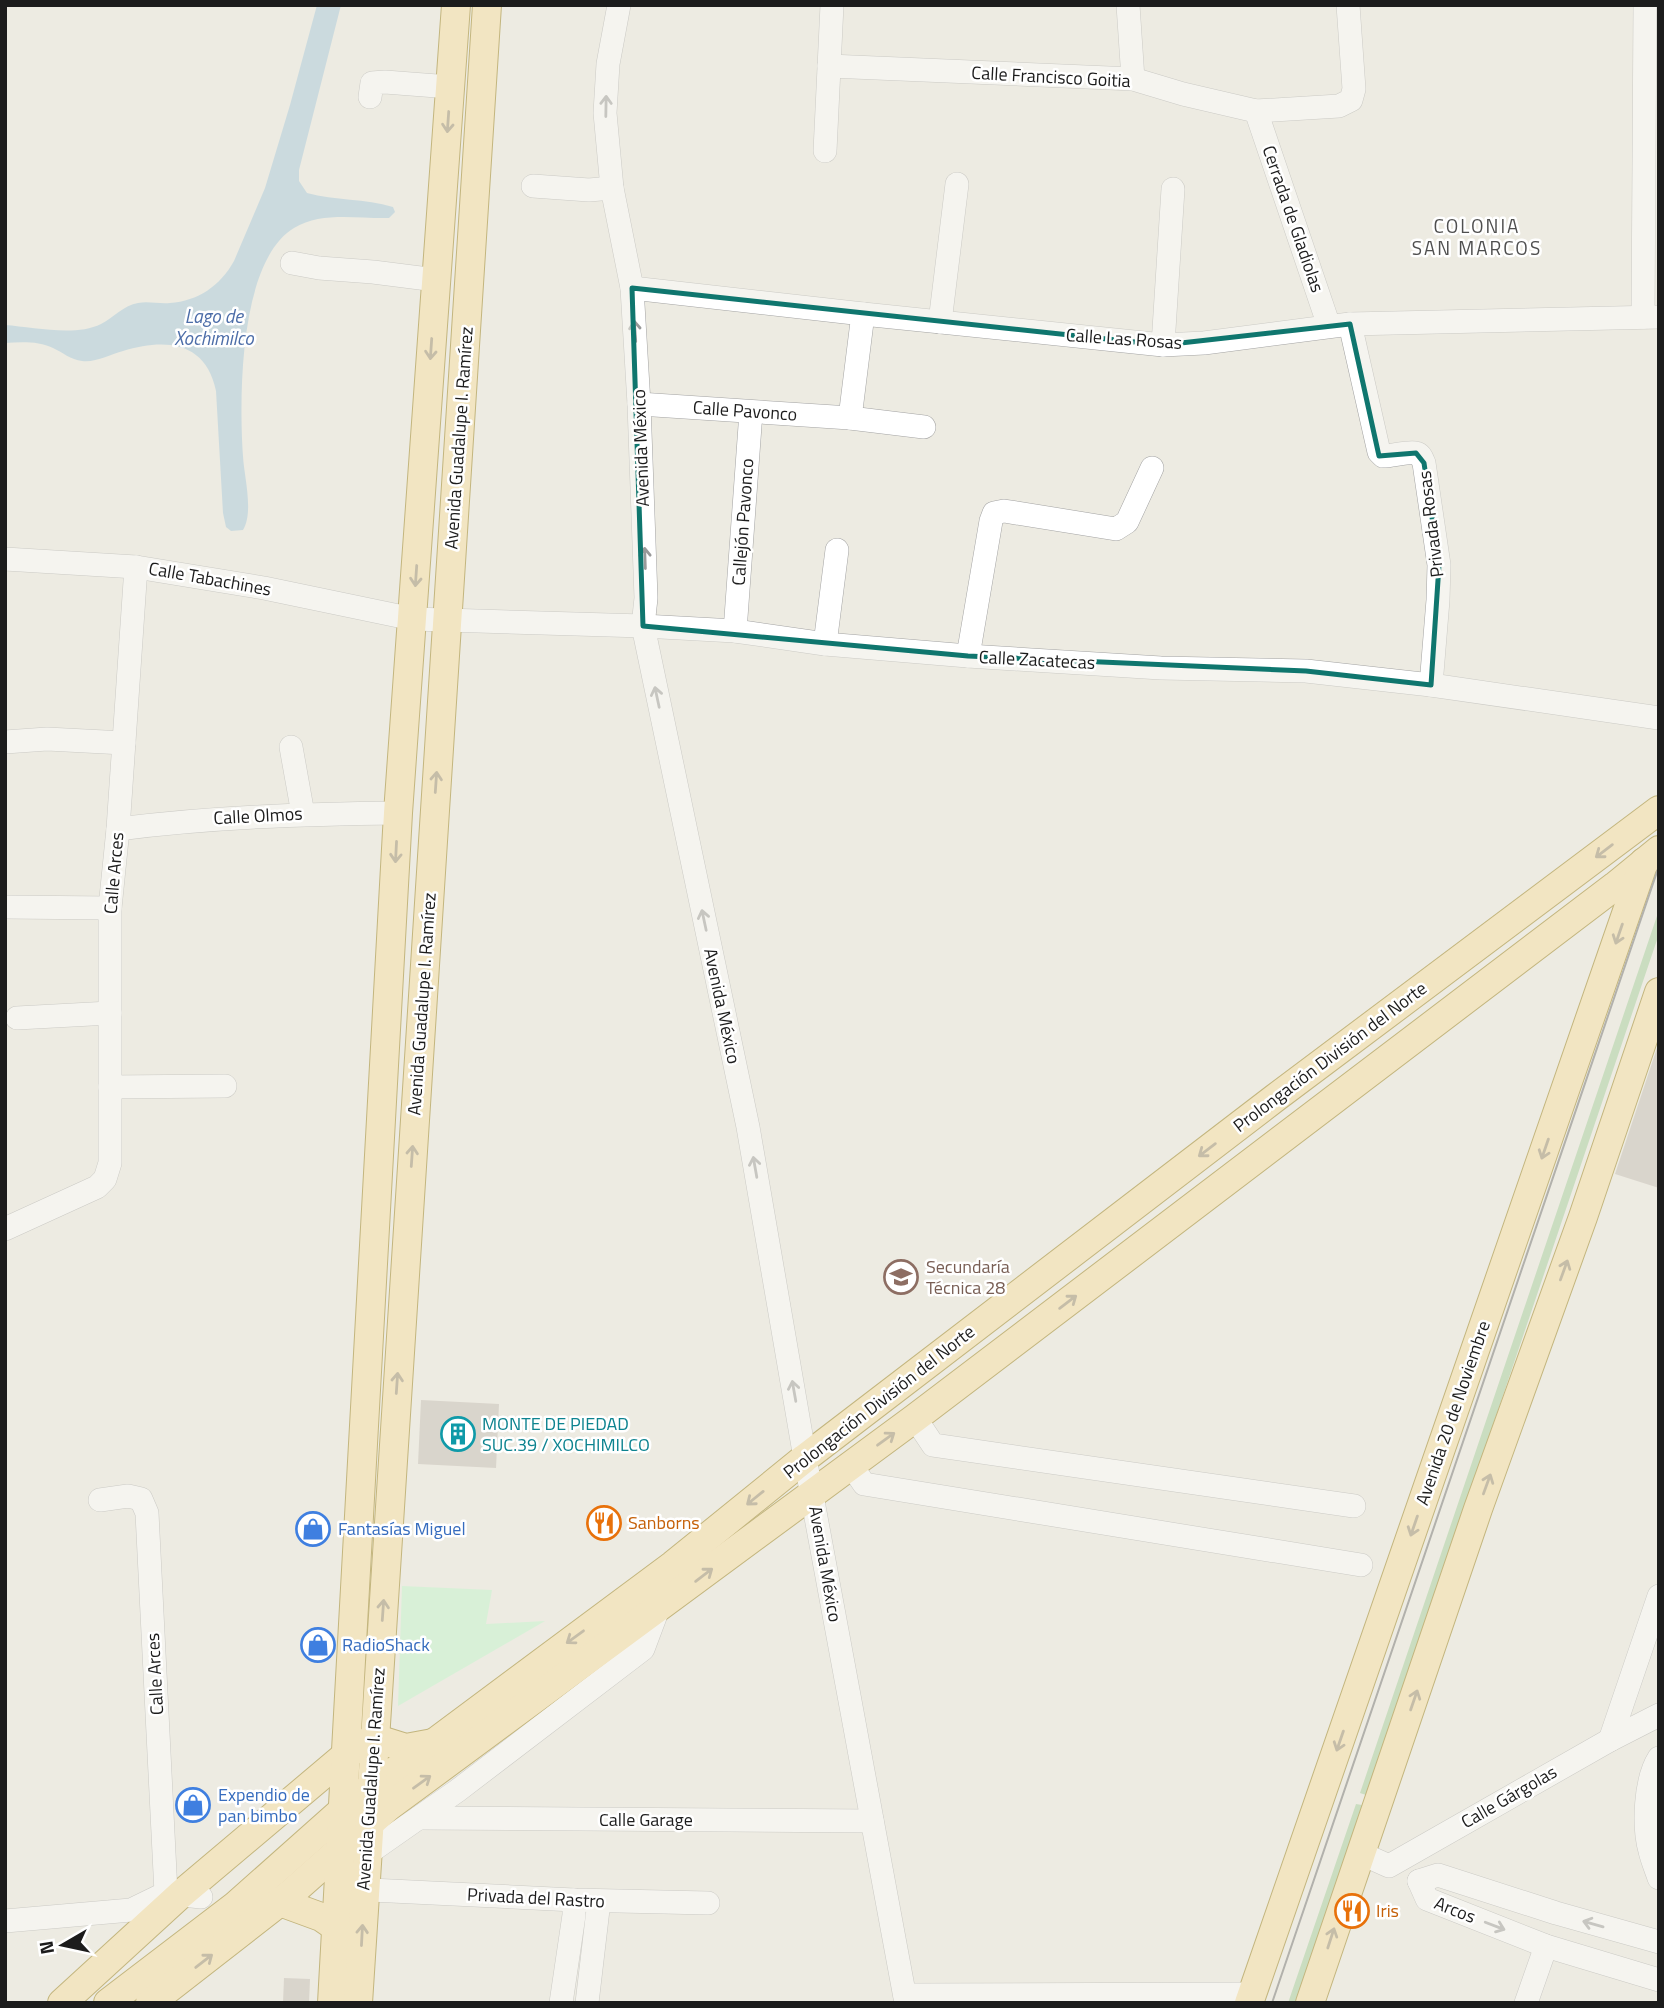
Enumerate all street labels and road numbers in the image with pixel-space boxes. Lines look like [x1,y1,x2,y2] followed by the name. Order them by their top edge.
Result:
[971,59,1131,94] street label: Calle Francisco Goitia
[1256,142,1331,296] street label: Cerrada de Gladiolas
[1065,321,1183,356] street label: Calle Las Rosas
[437,326,480,550] street label: Avenida Guadalupe I. Ramírez
[625,389,656,507] street label: Avenida México
[692,393,798,428] street label: Calle Pavonco
[725,457,760,587] street label: Callejón Pavonco
[1411,469,1450,579] street label: Privada Rosas
[147,554,274,603] street label: Calle Tabachines
[978,643,1096,676] street label: Calle Zacatecas
[213,800,303,831] street label: Calle Olmos
[96,831,131,915] street label: Calle Arces
[400,892,443,1116] street label: Avenida Guadalupe I. Ramírez
[697,946,748,1066] street label: Avenida México
[1227,975,1432,1138] street label: Prolongación División del Norte
[1408,1317,1497,1509] street label: Avenida 20 de Noviembre
[777,1318,980,1485] street label: Prolongación División del Norte
[802,1504,849,1624] street label: Avenida México
[139,1632,170,1716] street label: Calle Arces
[349,1667,392,1891] street label: Avenida Guadalupe I. Ramírez
[1456,1758,1562,1835] street label: Calle Gárgolas
[599,1806,693,1833] street label: Calle Garage
[466,1880,606,1915] street label: Privada del Rastro
[1430,1889,1480,1930] street label: Arcos

